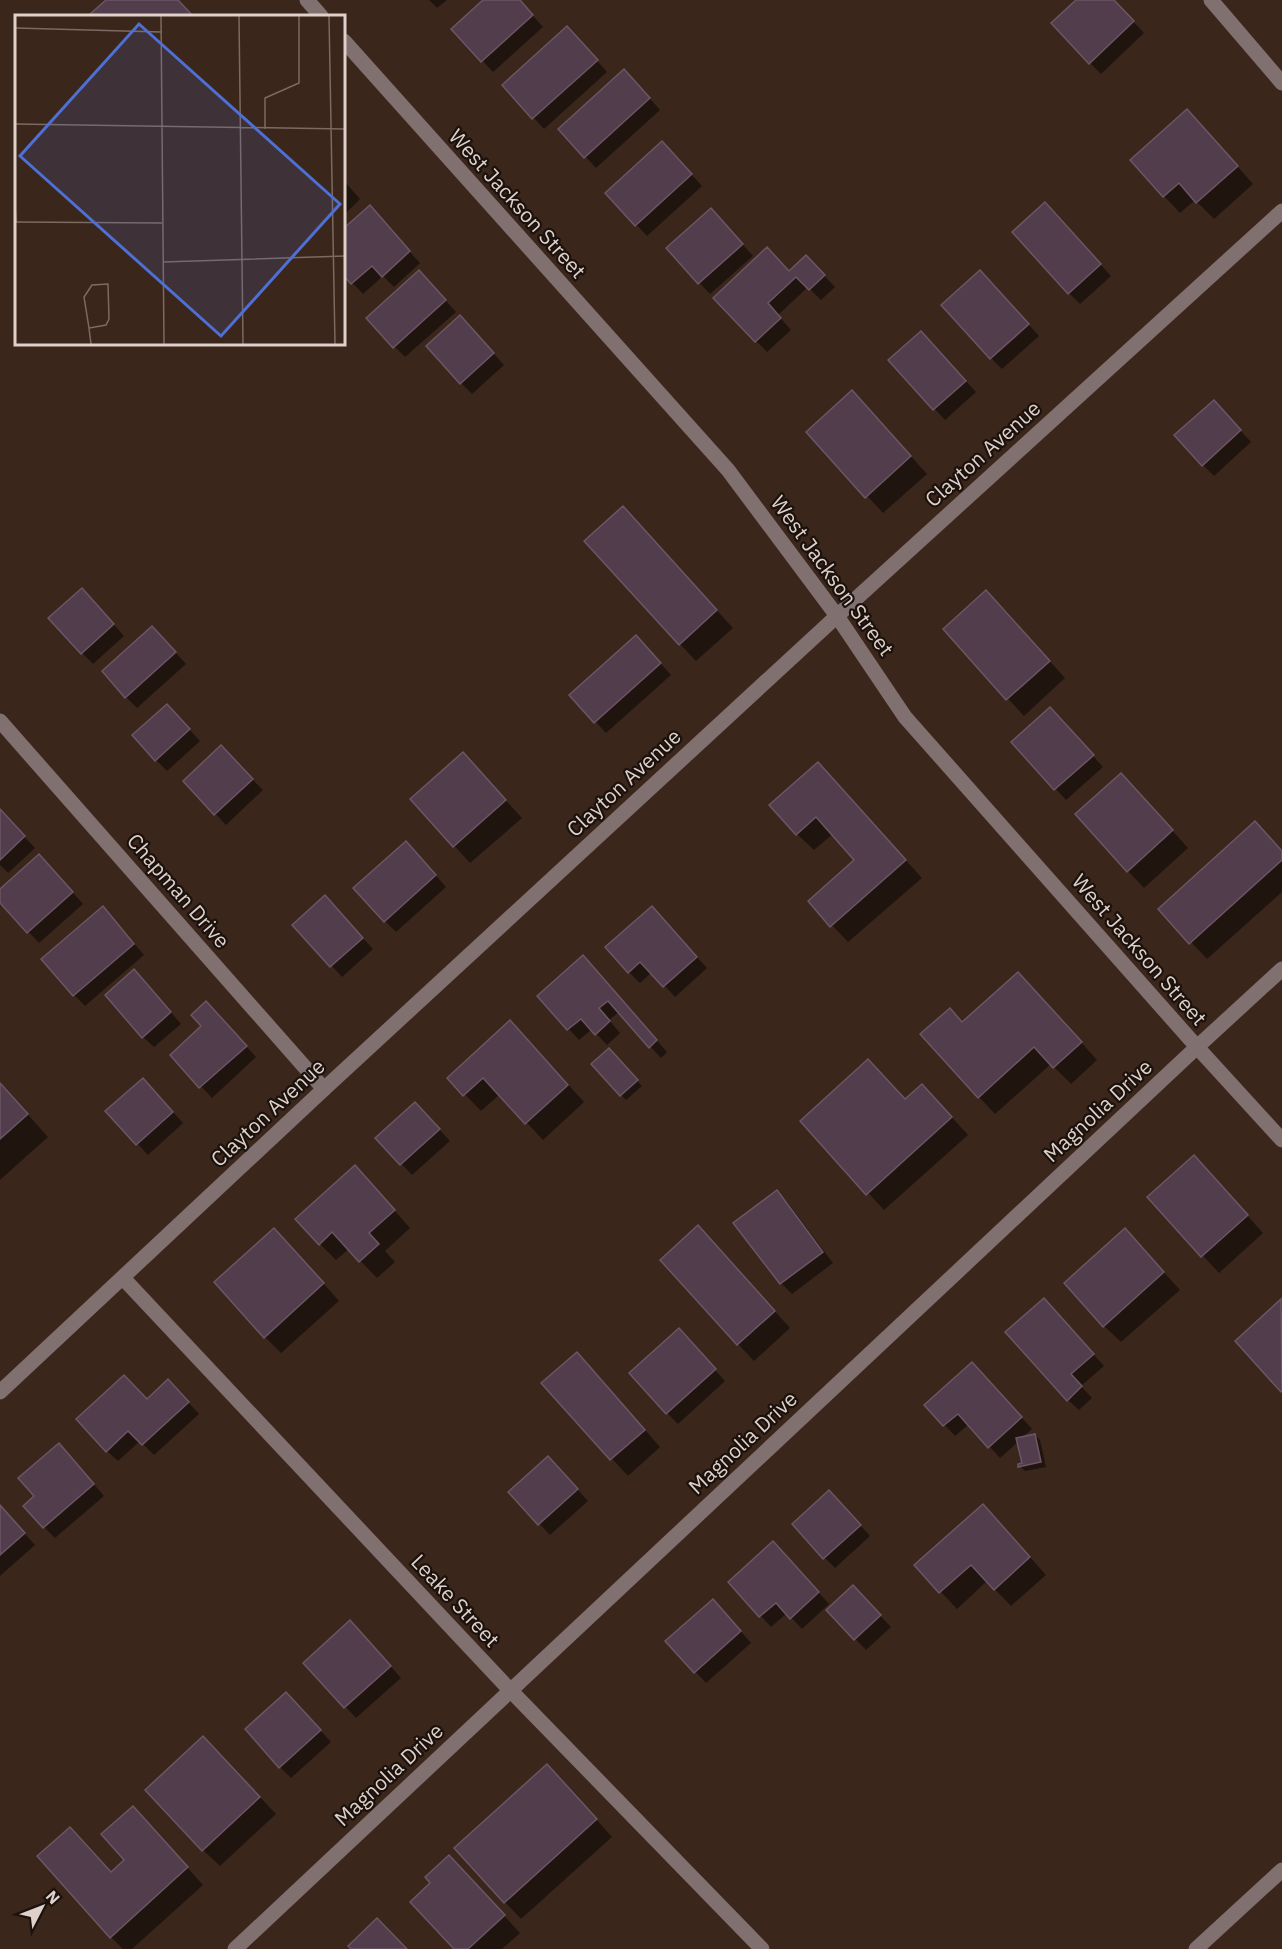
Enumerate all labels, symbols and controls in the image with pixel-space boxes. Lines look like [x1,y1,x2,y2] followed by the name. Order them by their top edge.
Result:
[15,15,345,345] inset map
[443,123,592,284] street label: West Jackson Street
[919,394,1046,513] street label: Clayton Avenue
[765,489,901,661] street label: West Jackson Street
[560,722,686,842] street label: Clayton Avenue
[121,827,236,954] street label: Chapman Drive
[1066,868,1213,1031] street label: West Jackson Street
[204,1052,330,1172] street label: Clayton Avenue
[1037,1053,1158,1168] street label: Magnolia Drive
[682,1385,803,1500] street label: Magnolia Drive
[405,1548,506,1653] street label: Leake Street
[328,1717,449,1832] street label: Magnolia Drive
[12,1877,72,1937] north arrow
[42,1886,64,1908] text: N

